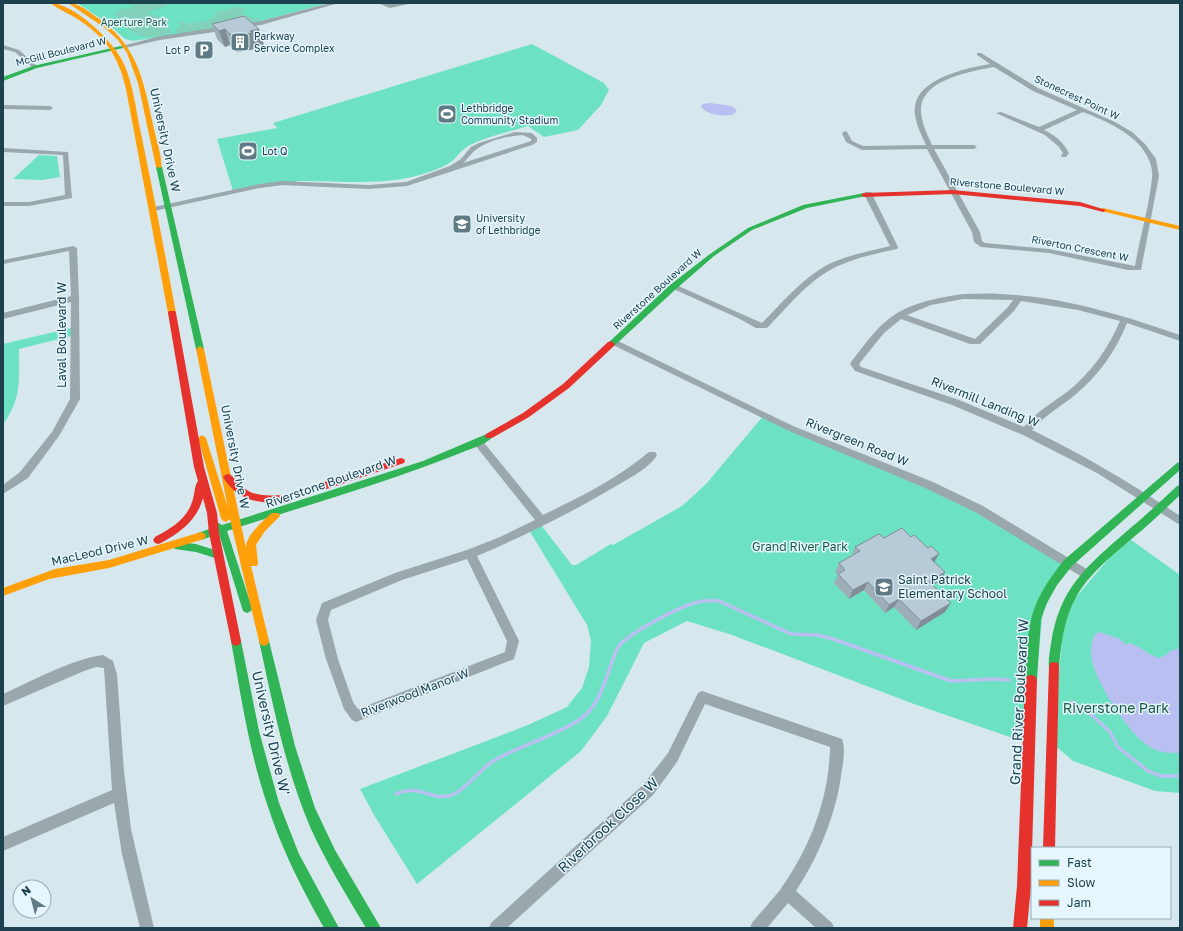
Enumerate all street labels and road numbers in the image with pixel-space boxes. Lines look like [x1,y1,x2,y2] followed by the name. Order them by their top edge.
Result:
[14,34,108,68] street label: McGill Boulevard W
[1033,72,1122,122] street label: Stonecrest Point W
[147,86,184,194] street label: University Drive W
[949,175,1065,197] street label: Riverstone Boulevard W
[1030,233,1130,263] street label: Riverton Crescent W
[610,246,704,332] street label: Riverstone Boulevard W
[54,282,69,388] street label: Laval Boulevard W
[929,373,1042,430] street label: Rivermill Landing W
[218,403,253,511] street label: University Drive W
[804,414,911,469] street label: Rivergreen Road W
[263,452,399,511] street label: Riverstone Boulevard W
[50,532,150,569] street label: MacLeod Drive W
[1006,618,1031,785] street label: Grand River Boulevard W
[358,665,472,720] street label: Riverwood Manor W
[249,669,294,797] street label: University Drive W'
[554,773,662,876] street label: Riverbrook Close W

